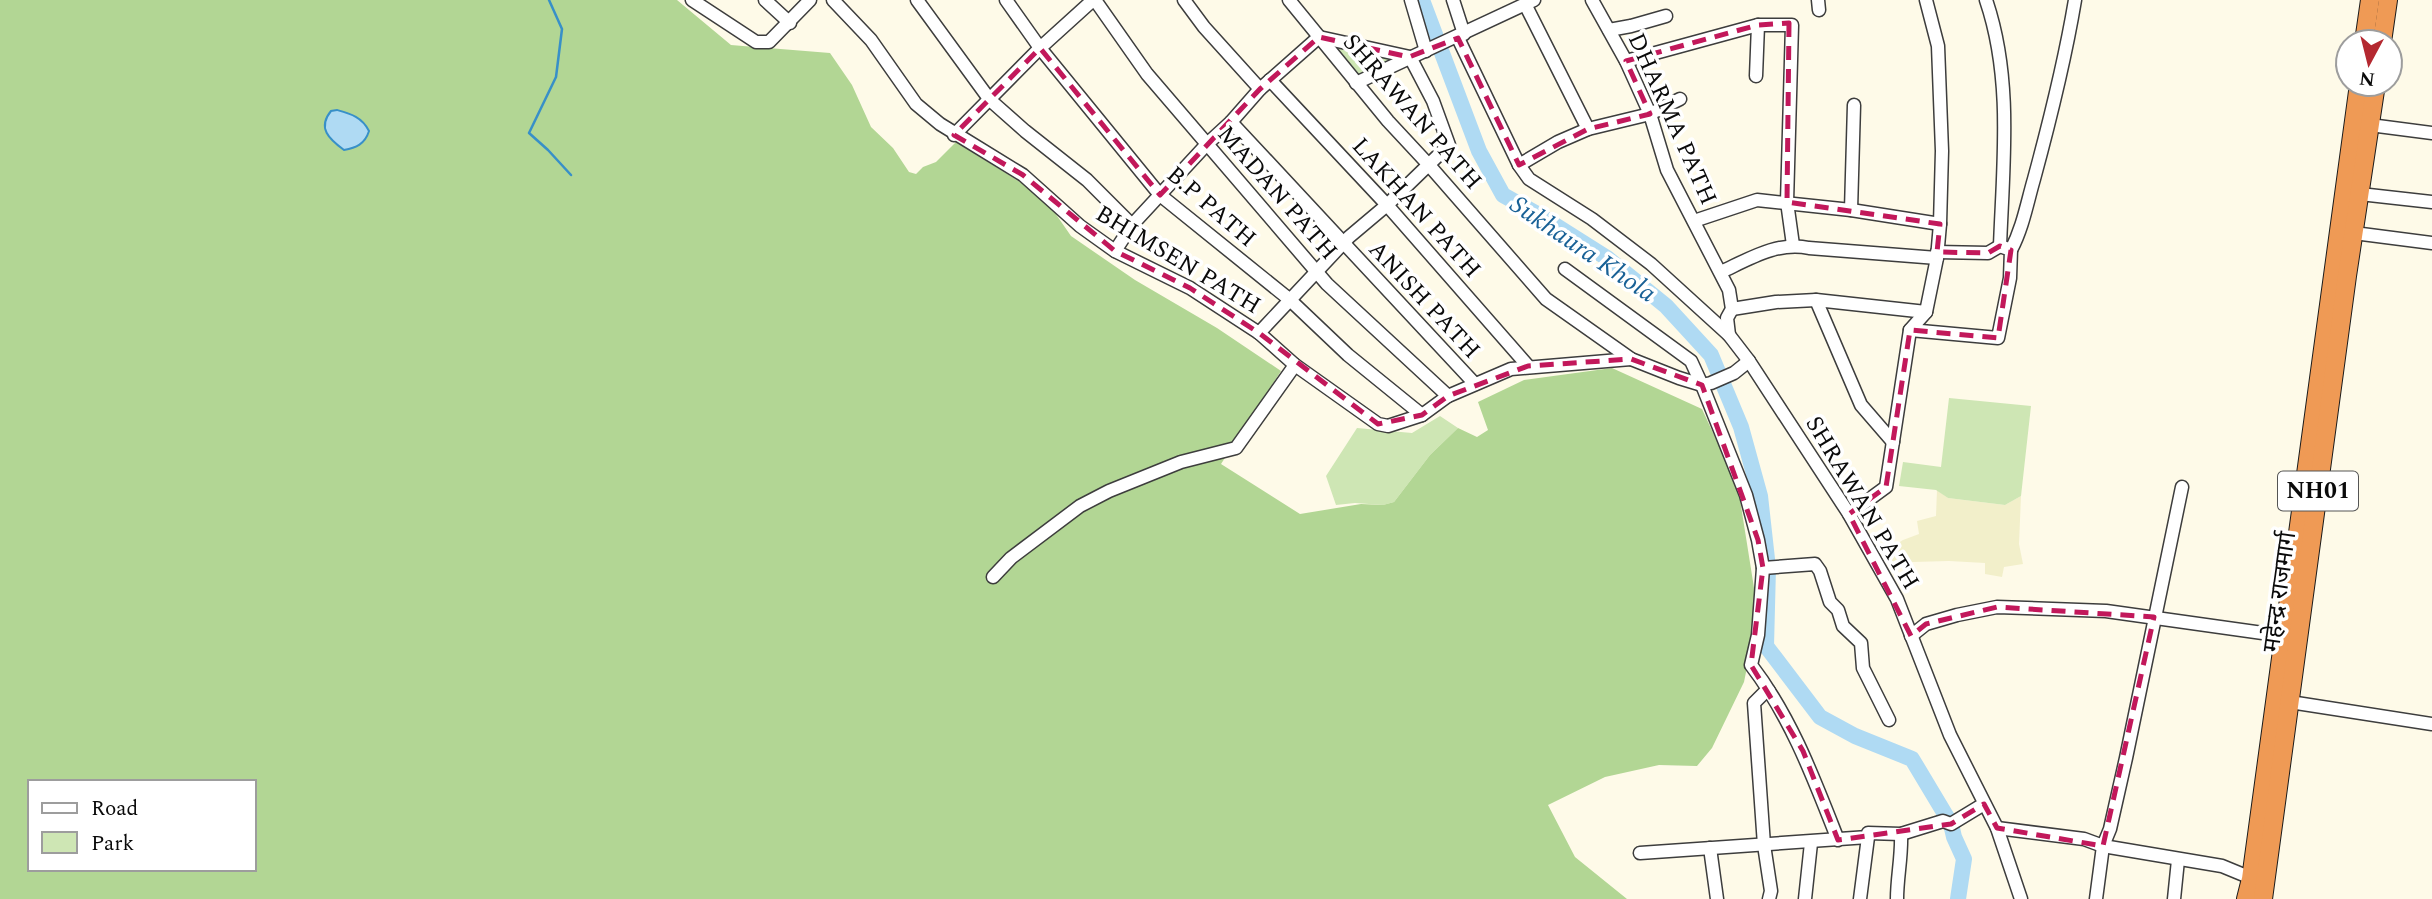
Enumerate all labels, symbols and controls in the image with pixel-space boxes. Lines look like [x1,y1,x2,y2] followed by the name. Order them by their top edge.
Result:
[1334,26,1490,198] street label: SHRAWAN PATH
[1618,27,1726,211] street label: DHARMA PATH
[2334,28,2404,98] north arrow
[2358,63,2377,94] text: N
[1208,118,1346,268] street label: MADAN PATH
[1343,129,1489,287] street label: LAKHAN PATH
[1158,158,1264,256] street label: B.P PATH
[1502,185,1664,313] water label: Sukhaura Khola
[1088,196,1268,324] street label: BHIMSEN PATH
[1359,233,1489,367] street label: ANISH PATH
[1796,409,1928,597] street label: SHRAWAN PATH
[2278,471,2358,510] road number: NH01
[2254,529,2306,655] street label: महेन्द्र राजमार्ग
[28,780,256,871] legend
[91,793,138,825] text: Road
[91,828,135,860] text: Park

